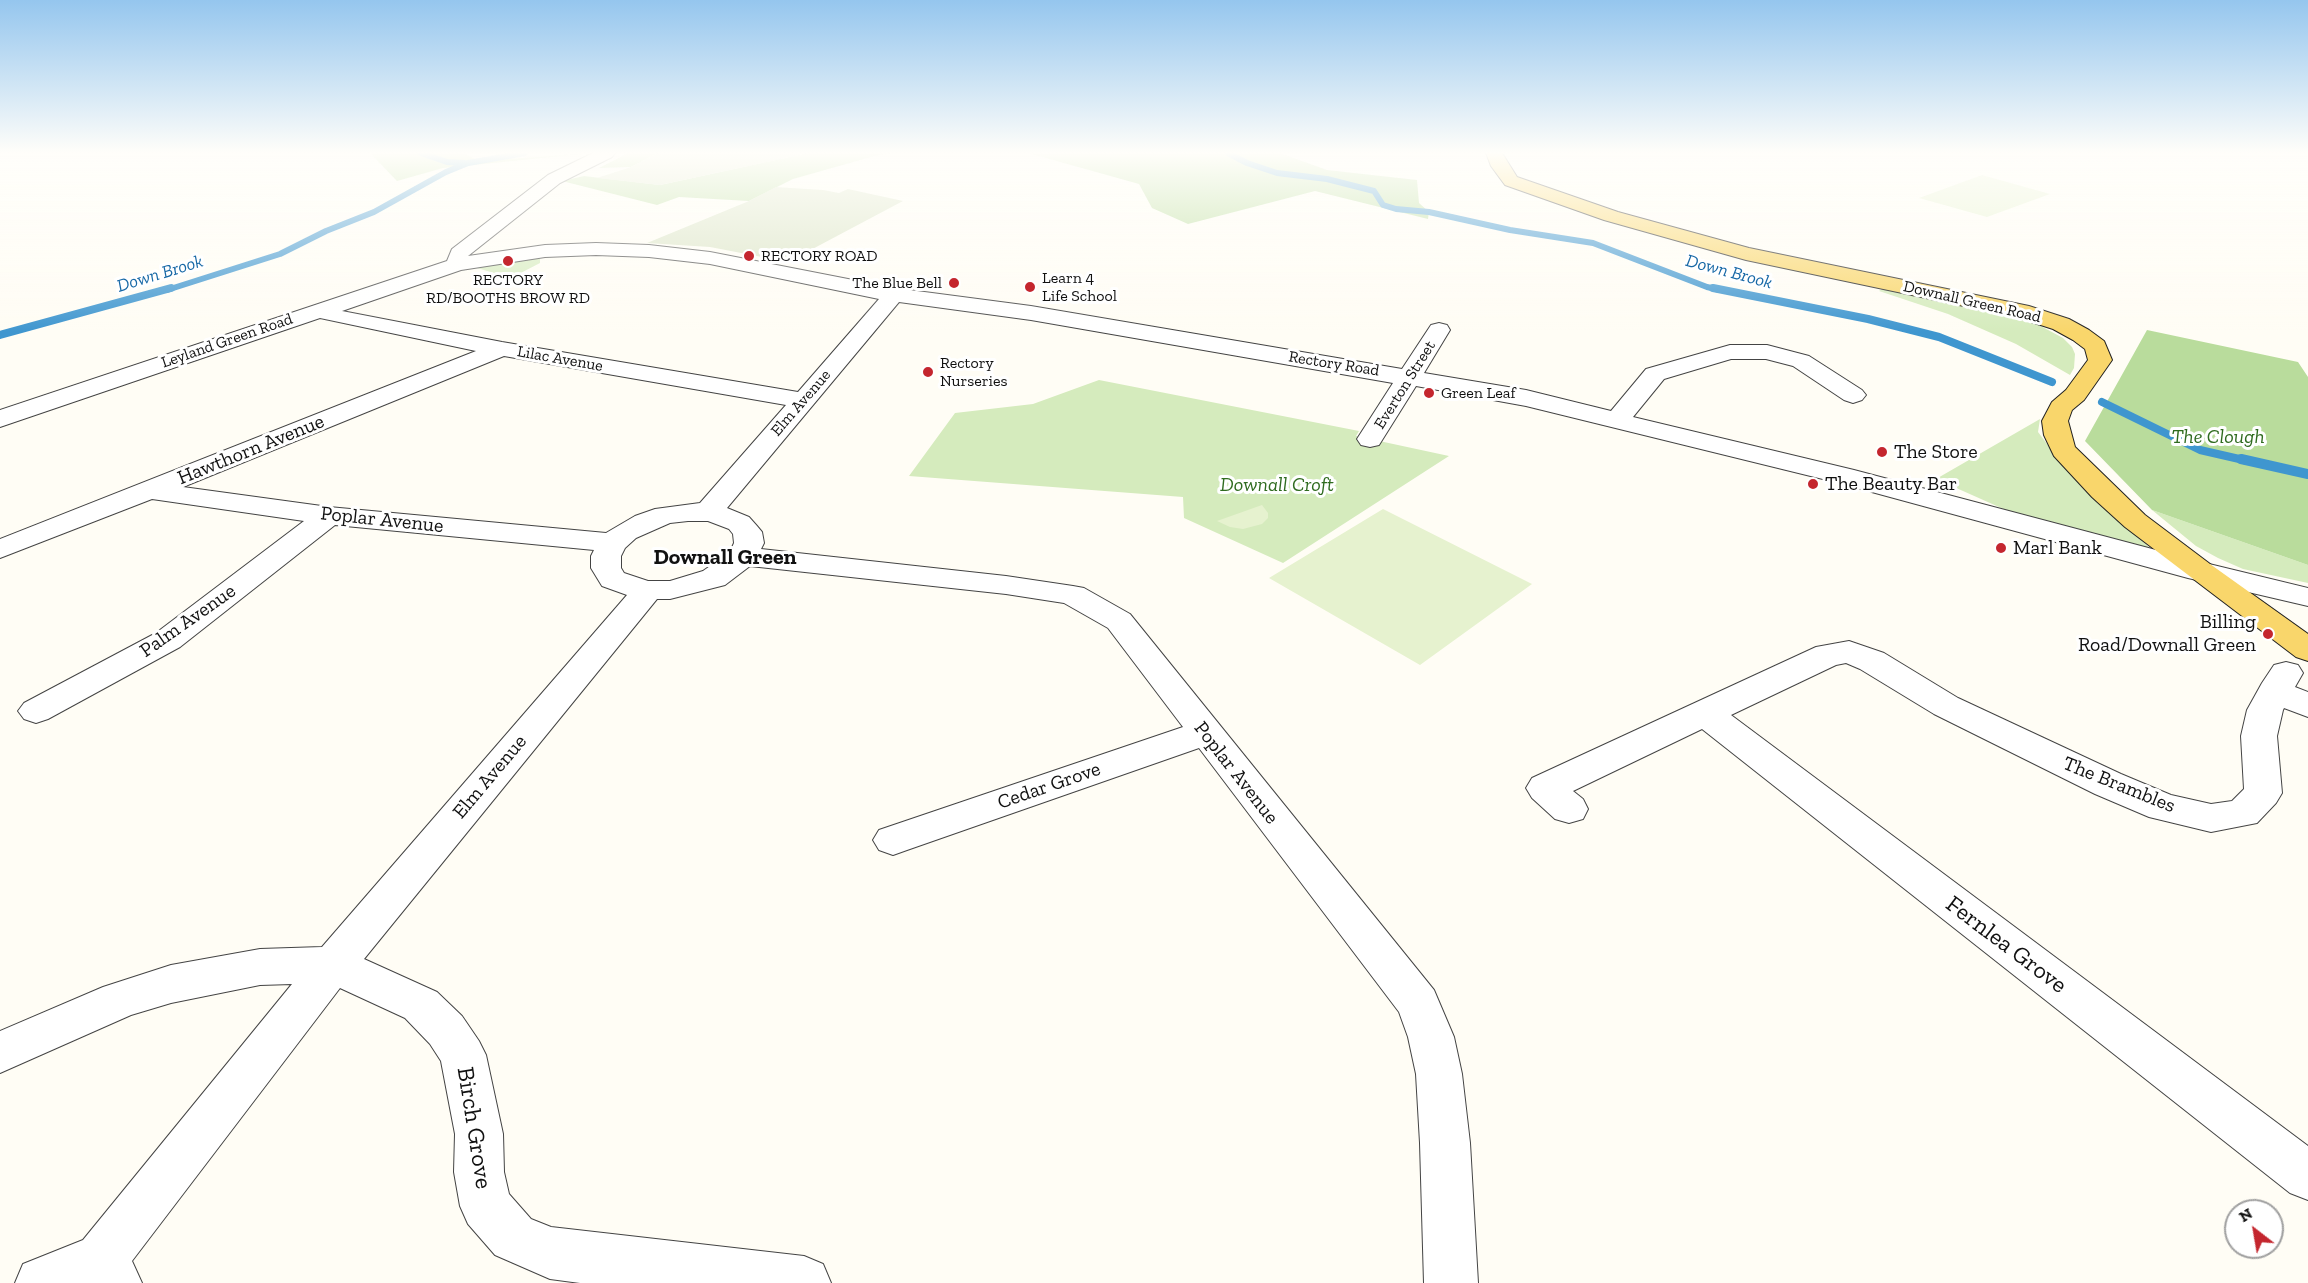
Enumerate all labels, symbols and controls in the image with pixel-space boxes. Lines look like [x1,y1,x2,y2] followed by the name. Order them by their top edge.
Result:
[761,246,877,266] place label: RECTORY ROAD
[742,249,756,263] marker: RECTORY ROAD
[1683,250,1775,294] water label: Down Brook
[114,251,206,297] water label: Down Brook
[501,254,515,268] marker: RECTORY RD/BOOTHS BROW RD
[1042,268,1117,306] place label: Learn 4 Life School
[426,270,590,308] place label: RECTORY RD/BOOTHS BROW RD
[852,273,942,293] place label: The Blue Bell
[947,276,961,290] marker: The Blue Bell
[1901,277,2043,327] street label: Downall Green Road
[1023,280,1037,294] marker: Learn 4 Life School
[159,310,295,372] street label: Leyland Green Road
[1370,337,1440,433] street label: Everton Street
[516,342,604,376] street label: Lilac Avenue
[1287,347,1381,381] street label: Rectory Road
[940,353,1007,391] place label: Rectory Nurseries
[921,365,935,379] marker: Rectory Nurseries
[767,366,835,440] street label: Elm Avenue
[1441,383,1516,403] place label: Green Leaf
[1422,386,1436,400] marker: Green Leaf
[174,410,328,490] street label: Hawthorn Avenue
[2171,425,2265,449] park label: The Clough
[1894,440,1978,464] place label: The Store
[1875,445,1889,459] marker: The Store
[1825,472,1957,496] place label: The Beauty Bar
[1220,473,1334,497] park label: Downall Croft
[1806,477,1820,491] marker: The Beauty Bar
[319,502,445,538] street label: Poplar Avenue
[2013,536,2102,560] place label: Marl Bank
[1994,541,2008,555] marker: Marl Bank
[653,545,797,571] district label: Downall Green
[135,579,241,663] street label: Palm Avenue
[2078,610,2256,657] place label: Billing Road/Downall Green
[2261,627,2275,641] marker: Billing Road/Downall Green
[1189,717,1283,829] street label: Poplar Avenue
[448,730,532,824] street label: Elm Avenue
[2059,752,2179,818] street label: The Brambles
[994,757,1104,815] street label: Cedar Grove
[1940,890,2072,1000] street label: Fernlea Grove
[450,1065,498,1191] street label: Birch Grove
[2224,1199,2284,1259] north arrow
[2235,1204,2256,1226] text: N

